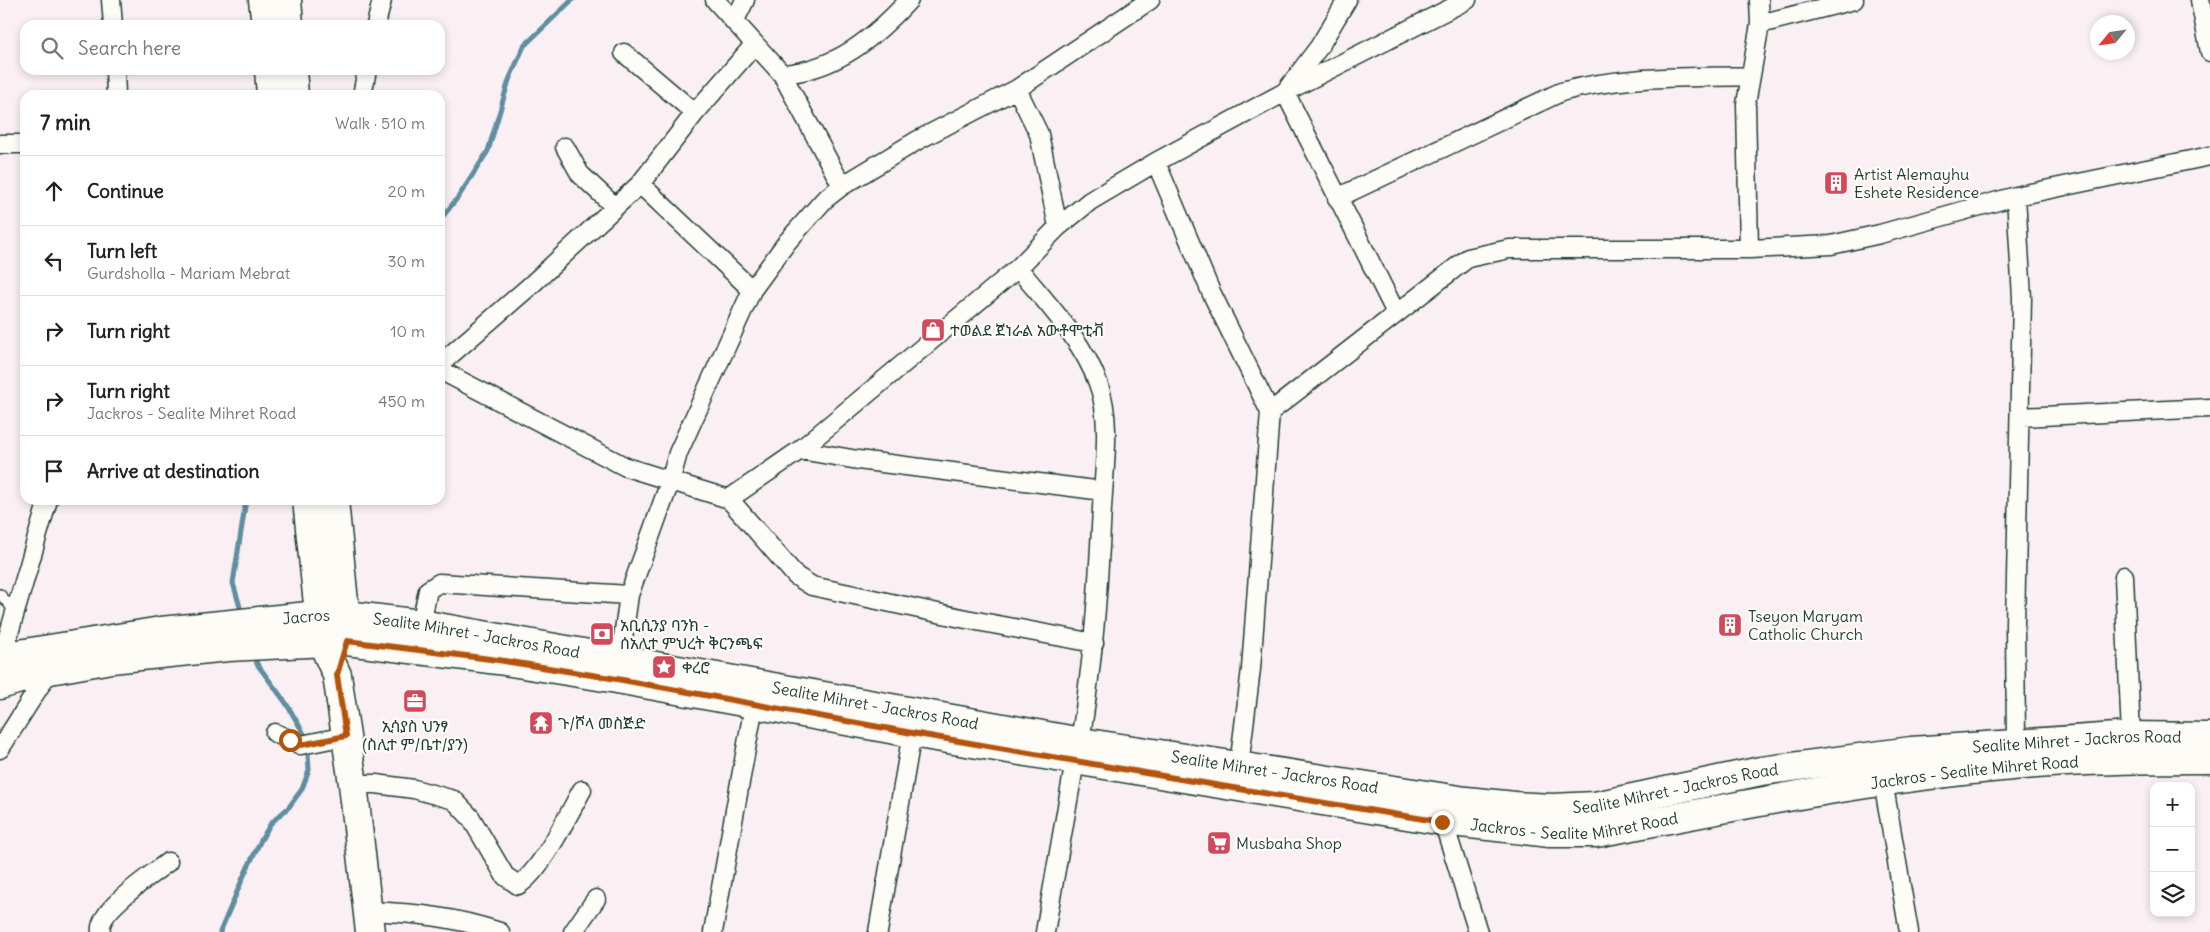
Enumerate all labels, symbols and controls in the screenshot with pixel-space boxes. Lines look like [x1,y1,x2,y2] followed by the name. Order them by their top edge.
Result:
[2090,15,2135,60] north arrow
[20,20,445,75] search box
[38,34,66,62] icon: search
[78,36,181,60] text: Search here
[40,109,91,136] text: 7 min
[335,113,425,133] text: Walk · 510 m
[1854,164,1979,202] place label: Artist Alemayhu Eshete Residence
[1823,170,1849,196] building icon: Artist Alemayhu Eshete Residence
[40,177,68,205] icon: ahead
[87,179,164,203] text: Continue
[388,181,425,201] text: 20 m
[87,239,157,263] text: Turn left
[40,247,68,275] icon: left
[388,251,425,271] text: 30 m
[87,263,290,283] text: Gurdsholla - Mariam Mebrat
[40,317,68,345] icon: right
[920,317,946,343] shop icon: ተወልደ ጀነራል አውቶሞቲቭ
[87,319,170,343] text: Turn right
[950,320,1104,340] place label: ተወልደ ጀነራል አውቶሞቲቭ
[390,321,425,341] text: 10 m
[87,379,170,403] text: Turn right
[40,387,68,415] icon: right
[378,391,425,411] text: 450 m
[87,403,296,423] text: Jackros - Sealite Mihret Road
[40,457,68,485] icon: arrive
[87,459,260,483] text: Arrive at destination
[281,605,330,629] street label: Jacros
[1748,606,1863,644] place label: Tseyon Maryam Catholic Church
[372,608,582,662] street label: Sealite Mihret - Jackros Road
[1717,612,1743,638] building icon: Tseyon Maryam Catholic Church
[620,615,762,653] place label: አቢሲንያ ባንክ - ሰአሊተ ምህረት ቅርንጫፍ
[589,621,615,647] bank icon: አቢሲንያ ባንክ - ሰአሊተ ምህረት ቅርንጫፍ
[651,654,677,680] place icon: ቀረሮ
[682,657,710,677] place label: ቀረሮ
[771,677,980,734] street label: Sealite Mihret - Jackros Road
[402,688,428,714] office icon: ኢሳያስ ህንፃ (ስሊተ ም/ቤተ/ያን)
[528,710,554,736] temple icon: ጉ/ሾላ መስጅድ
[558,713,646,733] place label: ጉ/ሾላ መስጅድ
[362,716,468,754] place label: ኢሳያስ ህንፃ (ስሊተ ም/ቤተ/ያን)
[1972,726,2182,757] street label: Sealite Mihret - Jackros Road
[279,729,302,752] route start
[1170,746,1380,797] street label: Sealite Mihret - Jackros Road
[1869,751,2079,793] street label: Jackros - Sealite Mihret Road
[1572,759,1779,817] street label: Sealite Mihret - Jackros Road
[2150,782,2195,917] map controls
[2150,782,2195,827] button: +
[1469,807,1680,844] street label: Jackros - Sealite Mihret Road
[1431,811,1454,834] route end
[2150,827,2195,872] button: −
[1206,830,1232,856] supermarket icon: Musbaha Shop
[1236,833,1342,853] place label: Musbaha Shop
[2150,872,2195,917] button: layers

